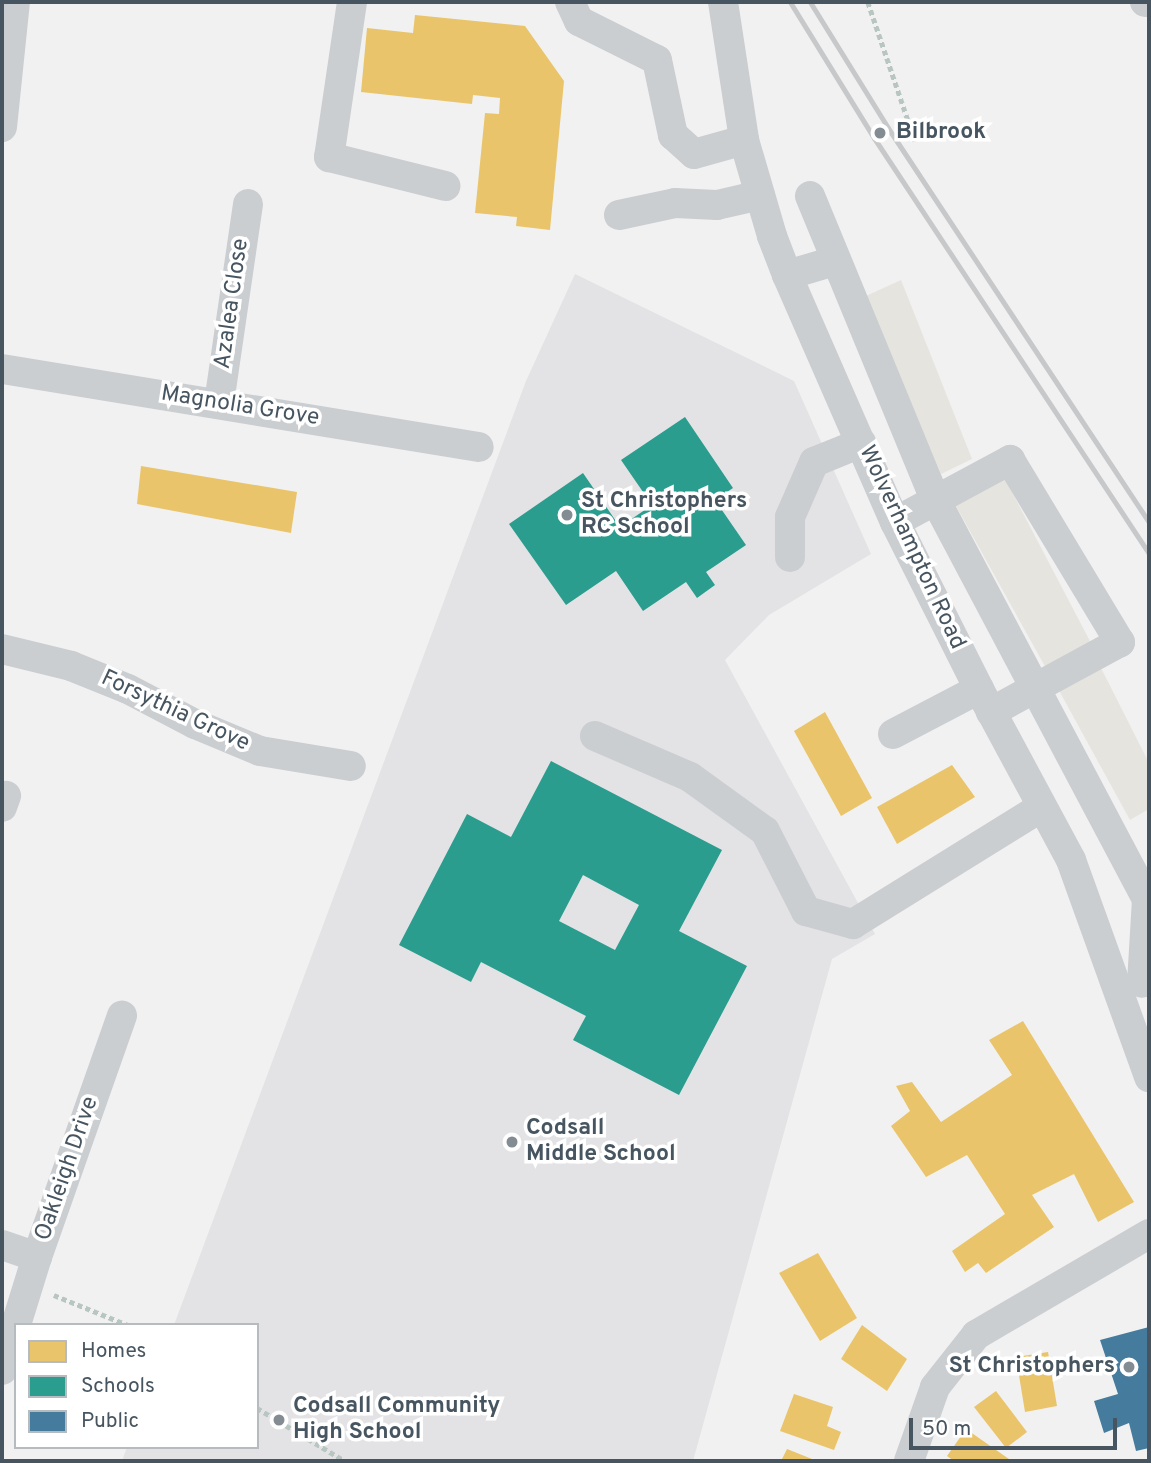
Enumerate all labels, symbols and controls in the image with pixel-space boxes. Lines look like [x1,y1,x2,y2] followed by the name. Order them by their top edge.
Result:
[896,119,986,147] place label: Bilbrook
[870,123,890,143] marker: Bilbrook
[210,237,256,371] street label: Azalea Close
[159,381,321,433] street label: Magnolia Grove
[852,442,970,654] street label: Wolverhampton Road
[581,488,747,542] place label: St Christophers RC School
[559,507,575,523] marker: St Christophers RC School
[96,666,254,758] street label: Forsythia Grove
[30,1093,106,1245] street label: Oakleigh Drive
[526,1115,676,1169] place label: Codsall Middle School
[504,1134,520,1150] marker: Codsall Middle School
[14,1323,259,1449] legend
[81,1338,146,1365] text: Homes
[949,1353,1115,1381] place label: St Christophers
[1121,1359,1137,1375] marker: St Christophers
[81,1373,155,1400] text: Schools
[293,1393,500,1447] place label: Codsall Community High School
[913,1404,1121,1448] scale bar
[81,1408,139,1435] text: Public
[271,1412,287,1428] marker: Codsall Community High School
[922,1416,971,1443] text: 50 m

